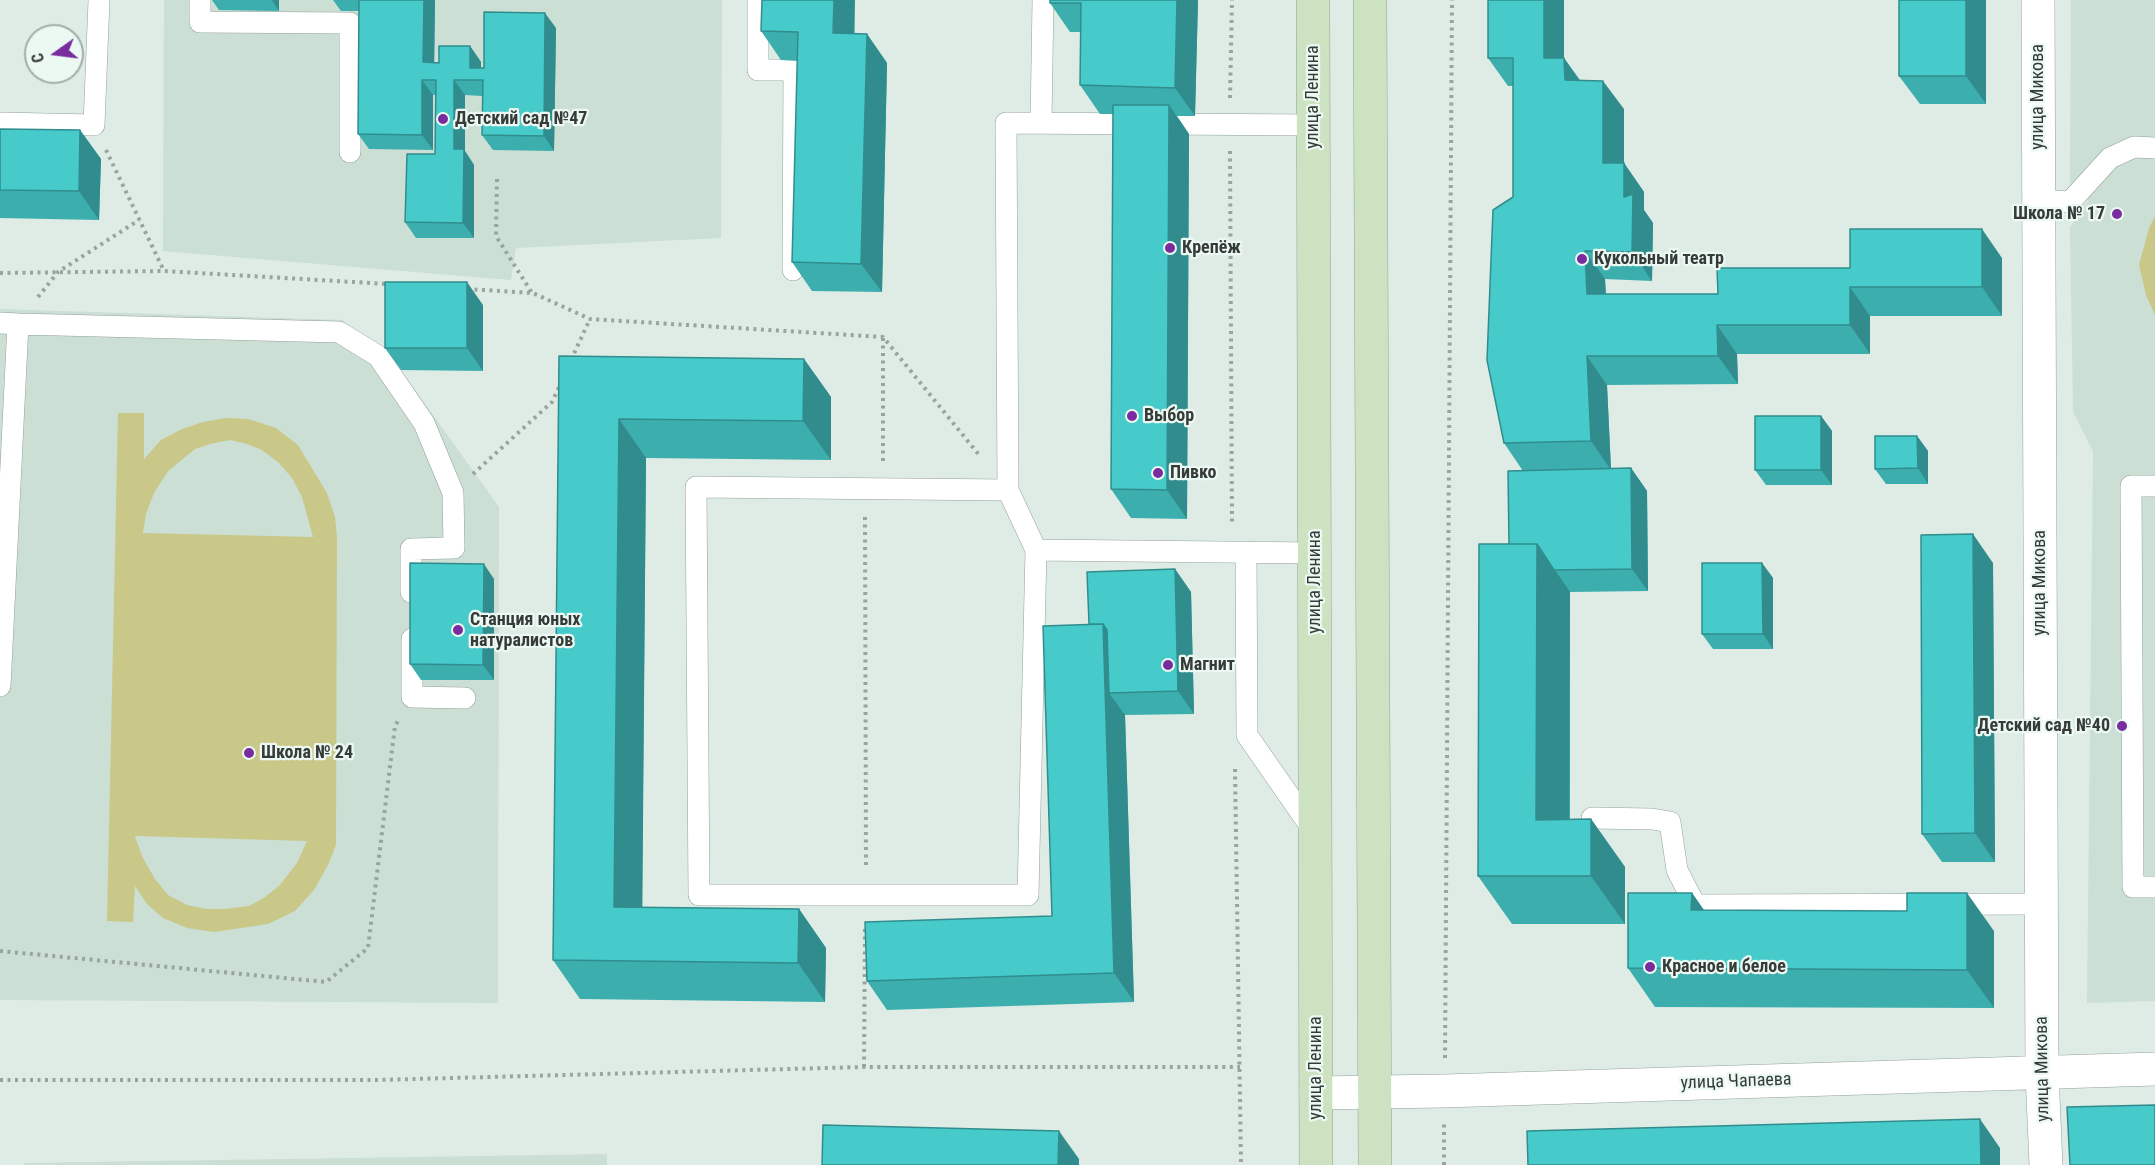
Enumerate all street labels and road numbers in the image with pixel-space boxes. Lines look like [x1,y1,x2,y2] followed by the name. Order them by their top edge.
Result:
[2027,44,2049,150] street label: улица Микова
[1302,45,1324,149] street label: улица Ленина
[1304,530,1326,634] street label: улица Ленина
[2029,530,2051,636] street label: улица Микова
[1305,1016,1327,1120] street label: улица Ленина
[2031,1016,2055,1122] street label: улица Микова
[1680,1069,1792,1095] street label: улица Чапаева

